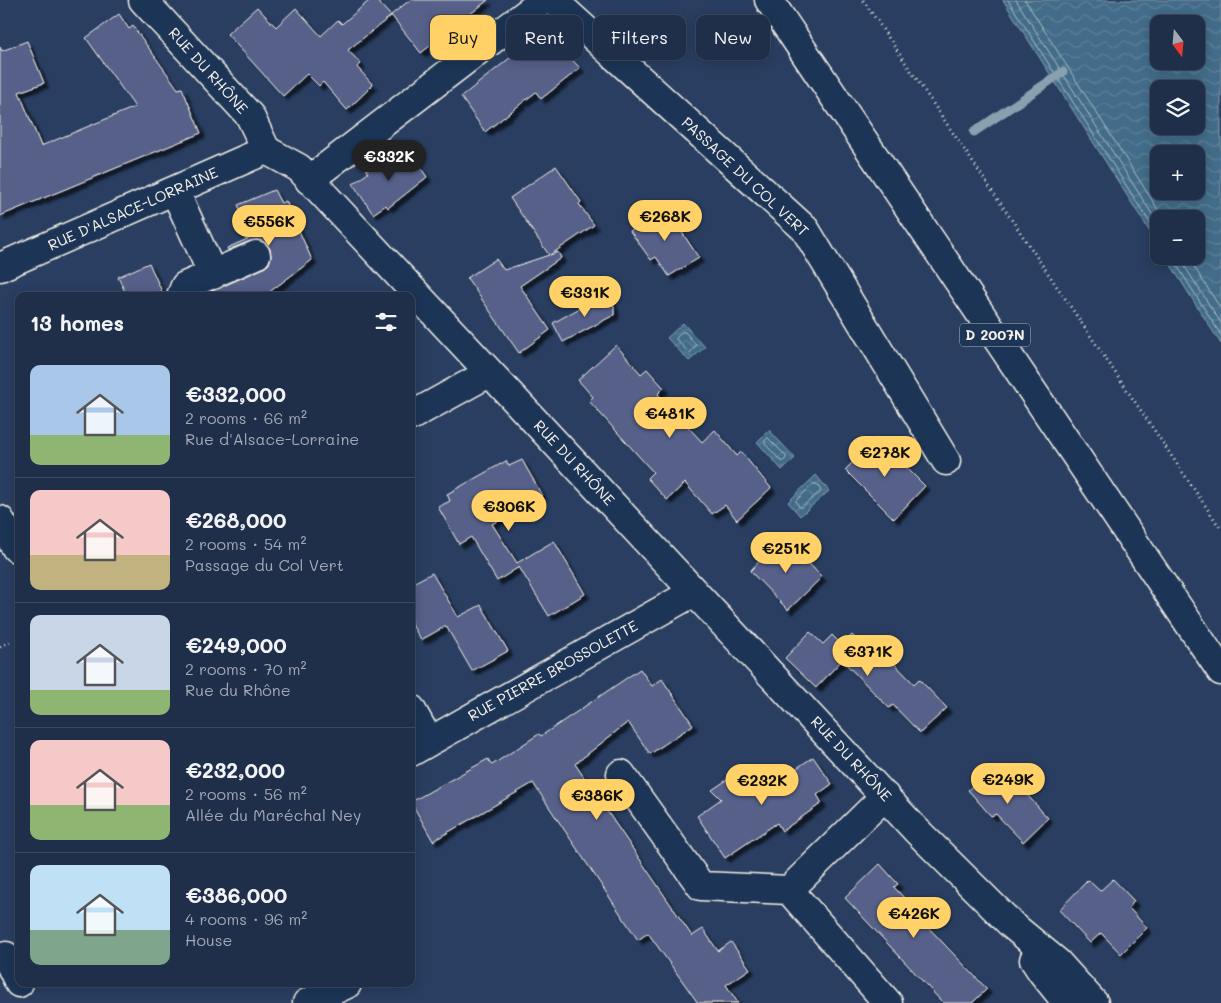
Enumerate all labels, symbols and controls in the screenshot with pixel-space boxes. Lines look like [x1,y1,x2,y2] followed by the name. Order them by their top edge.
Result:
[430,15,496,60] chip: Buy
[506,15,583,60] chip: Rent
[593,15,686,60] chip: Filters
[696,15,770,60] chip: New
[1150,15,1205,70] north arrow
[1150,15,1205,265] map controls
[165,23,253,118] street label: RUE DU RHÔNE
[1150,80,1205,135] button: layers
[678,112,813,240] street label: PASSAGE DU COL VERT
[354,140,424,182] pin: €332K
[363,145,415,166] text: €332K
[1150,145,1205,200] button: +
[44,161,221,255] street label: RUE D'ALSACE-LORRAINE
[630,200,700,242] pin: €268K
[234,204,304,247] pin: €556K
[639,205,691,226] text: €268K
[243,210,295,231] text: €556K
[1150,210,1205,265] button: −
[550,276,620,318] pin: €331K
[560,281,610,302] text: €331K
[372,308,400,336] icon: filters
[30,309,124,336] text: 13 homes
[960,324,1030,346] road number: D 2007N
[185,380,286,407] text: €332,000
[70,385,130,445] icon: home
[635,396,705,439] pin: €481K
[645,402,695,423] text: €481K
[185,407,307,428] text: 2 rooms · 66 m²
[530,415,620,510] street label: RUE DU RHÔNE
[185,428,359,449] text: Rue d'Alsace-Lorraine
[850,436,920,478] pin: €278K
[859,441,911,462] text: €278K
[474,490,544,532] pin: €306K
[482,495,536,516] text: €306K
[185,506,286,533] text: €268,000
[70,510,130,570] icon: home
[751,532,821,574] pin: €251K
[185,533,306,554] text: 2 rooms · 54 m²
[762,537,810,558] text: €251K
[185,554,344,575] text: Passage du Col Vert
[464,615,641,725] street label: RUE PIERRE BROSSOLETTE
[185,631,287,658] text: €249,000
[833,634,903,677] pin: €371K
[70,635,130,695] icon: home
[843,640,893,661] text: €371K
[185,658,306,679] text: 2 rooms · 70 m²
[185,679,291,700] text: Rue du Rhône
[807,711,897,806] street label: RUE DU RHÔNE
[185,756,285,783] text: €232,000
[70,760,130,820] icon: home
[973,762,1043,805] pin: €249K
[727,764,797,806] pin: €232K
[982,768,1034,789] text: €249K
[737,769,788,790] text: €232K
[562,778,632,821] pin: €386K
[185,783,307,804] text: 2 rooms · 56 m²
[571,784,623,805] text: €386K
[185,804,361,825] text: Allée du Maréchal Ney
[185,881,287,908] text: €386,000
[70,885,130,945] icon: home
[879,896,949,939] pin: €426K
[888,902,940,923] text: €426K
[185,908,307,929] text: 4 rooms · 96 m²
[185,929,232,950] text: House

